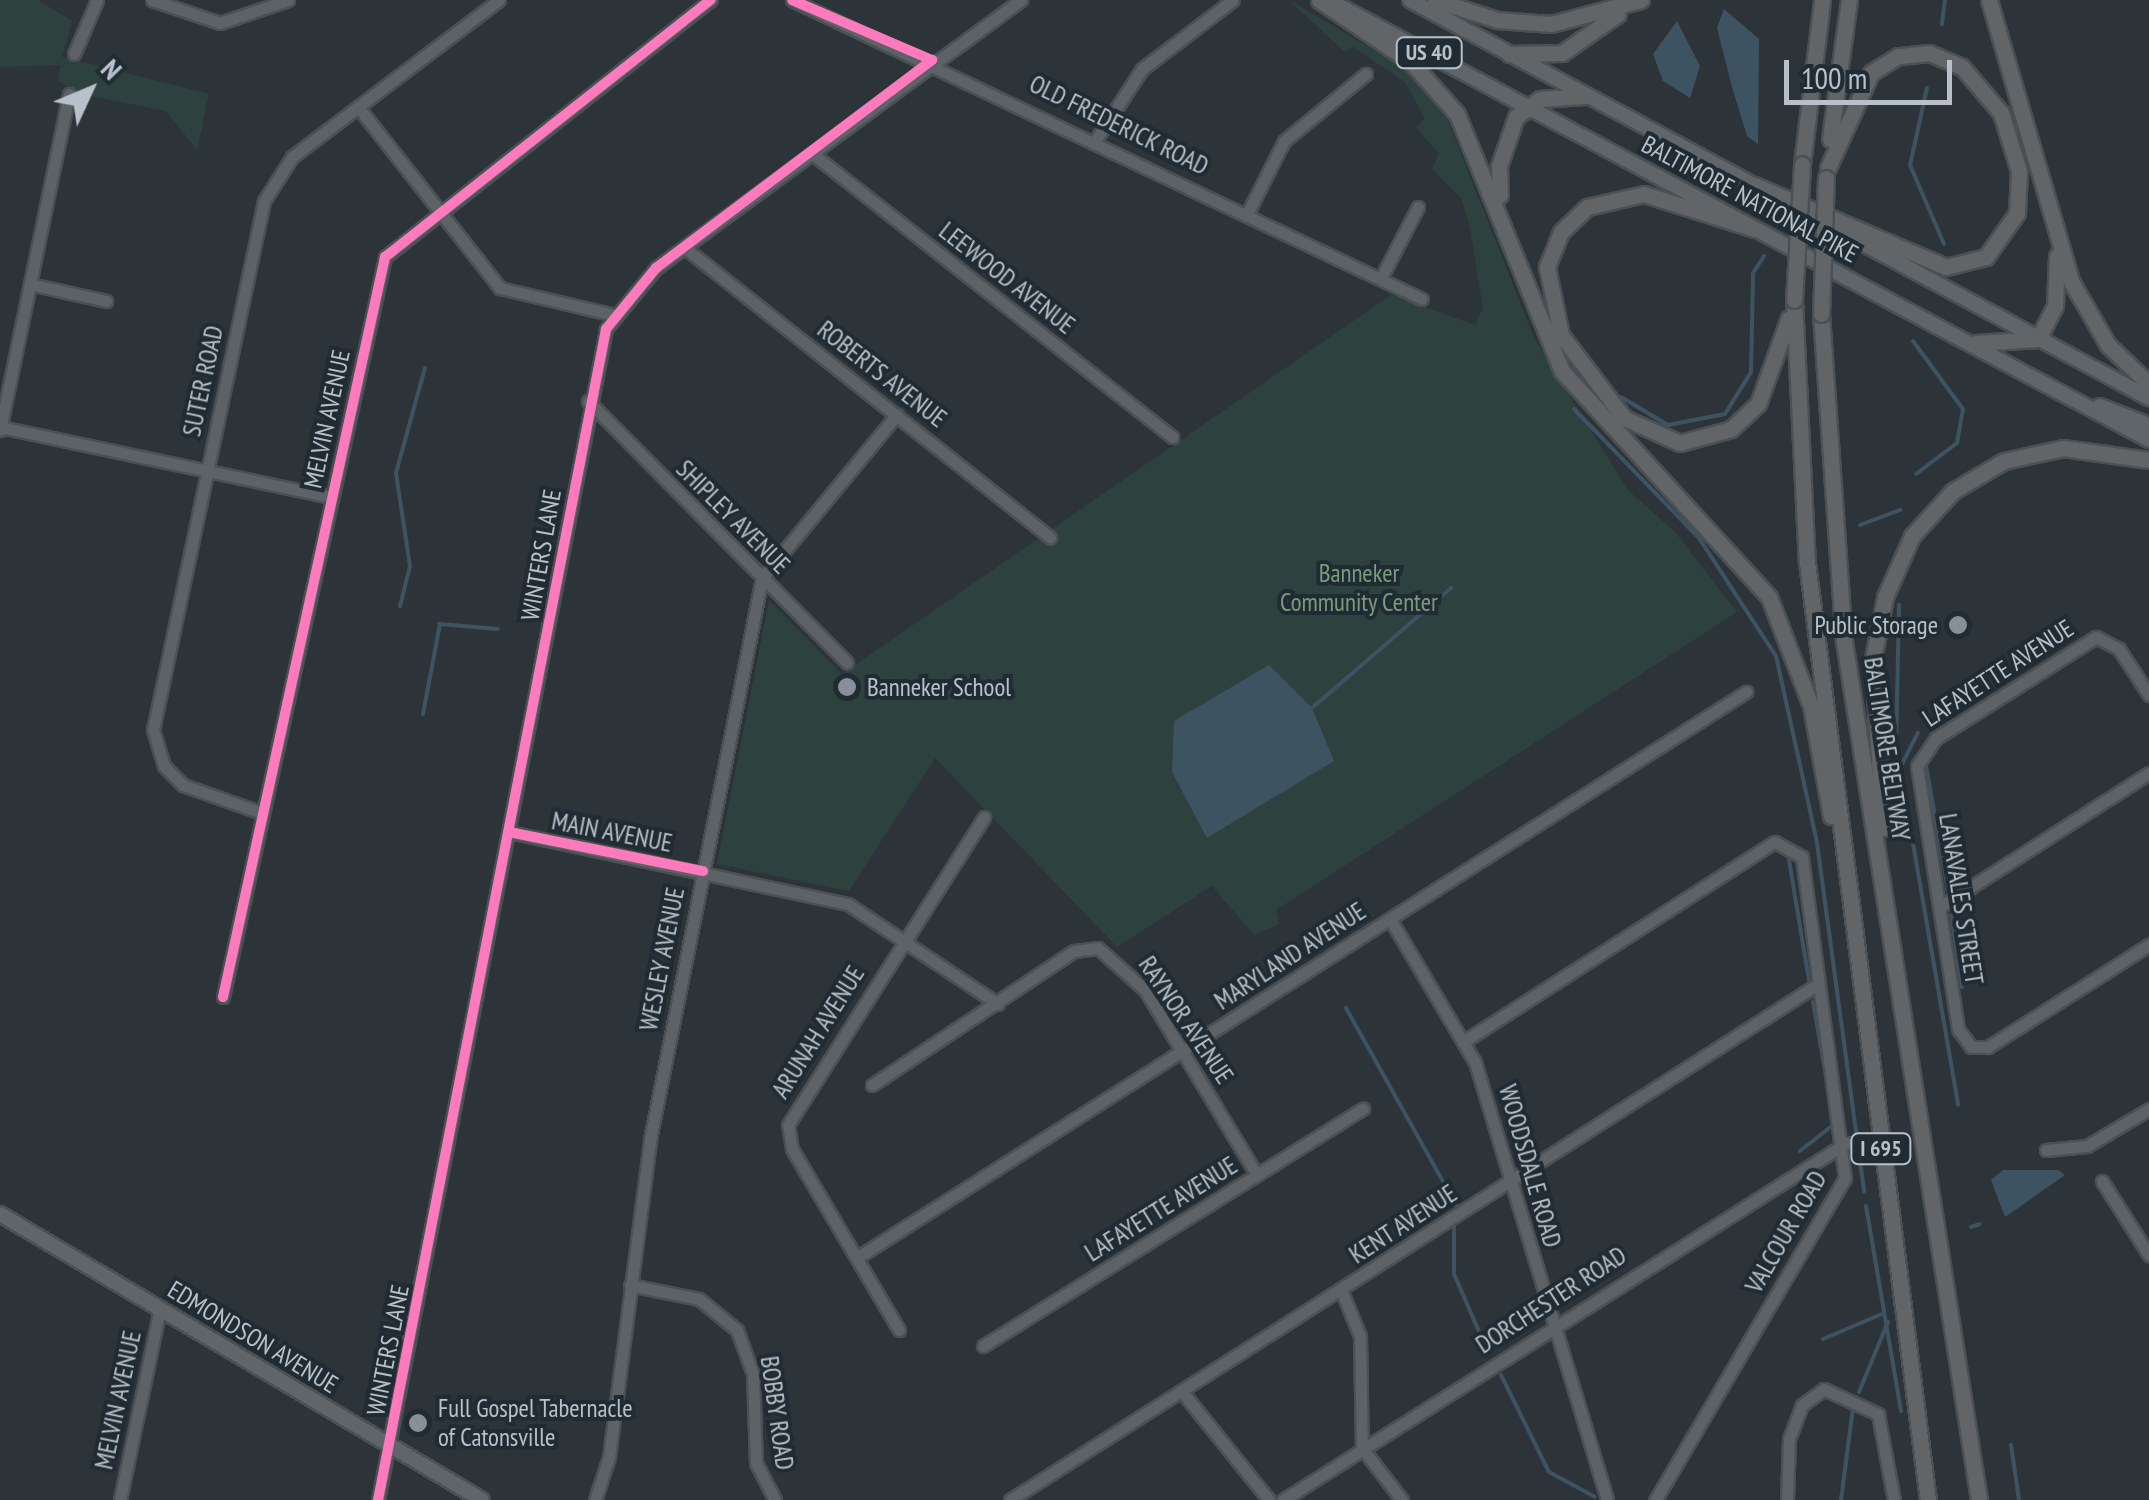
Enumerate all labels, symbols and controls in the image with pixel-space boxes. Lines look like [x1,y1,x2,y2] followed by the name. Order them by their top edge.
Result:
[1394,36,1464,70] road number: US 40
[40,40,140,140] north arrow
[1789,40,1956,102] scale bar
[93,51,131,87] text: N
[1801,58,1867,97] text: 100 m
[1024,69,1214,181] street label: OLD FREDERICK ROAD
[1636,129,1864,269] street label: BALTIMORE NATIONAL PIKE
[933,216,1081,340] street label: LEEWOOD AVENUE
[811,314,953,434] street label: ROBERTS AVENUE
[177,323,229,439] street label: SUTER ROAD
[298,347,356,491] street label: MELVIN AVENUE
[670,454,796,580] street label: SHIPLEY AVENUE
[515,487,567,623] street label: WINTERS LANE
[1280,559,1438,618] park label: Banneker Community Center
[1814,610,1938,640] place label: Public Storage
[1917,613,2079,733] street label: LAFAYETTE AVENUE
[1947,614,1969,636] marker: Public Storage
[1858,655,1916,843] street label: BALTIMORE BELTWAY
[867,672,1011,702] place label: Banneker School
[836,676,858,698] marker: Banneker School
[549,806,675,858] street label: MAIN AVENUE
[1933,811,1989,987] street label: LANAVALES STREET
[633,884,691,1034] street label: WESLEY AVENUE
[1209,896,1371,1016] street label: MARYLAND AVENUE
[1132,950,1240,1090] street label: RAYNOR AVENUE
[765,960,871,1104] street label: ARUNAH AVENUE
[1492,1081,1568,1251] street label: WOODSDALE ROAD
[1848,1132,1914,1166] road number: I 695
[1079,1150,1243,1268] street label: LAFAYETTE AVENUE
[1739,1166,1833,1298] street label: VALCOUR ROAD
[1343,1178,1463,1270] street label: KENT AVENUE
[1470,1240,1632,1360] street label: DORCHESTER ROAD
[162,1274,344,1400] street label: EDMONDSON AVENUE
[361,1282,415,1418] street label: WINTERS LANE
[89,1328,147,1472] street label: MELVIN AVENUE
[754,1354,800,1472] street label: BOBBY ROAD
[438,1394,633,1453] place label: Full Gospel Tabernacle of Catonsville
[407,1412,429,1434] marker: Full Gospel Tabernacle of Catonsville

